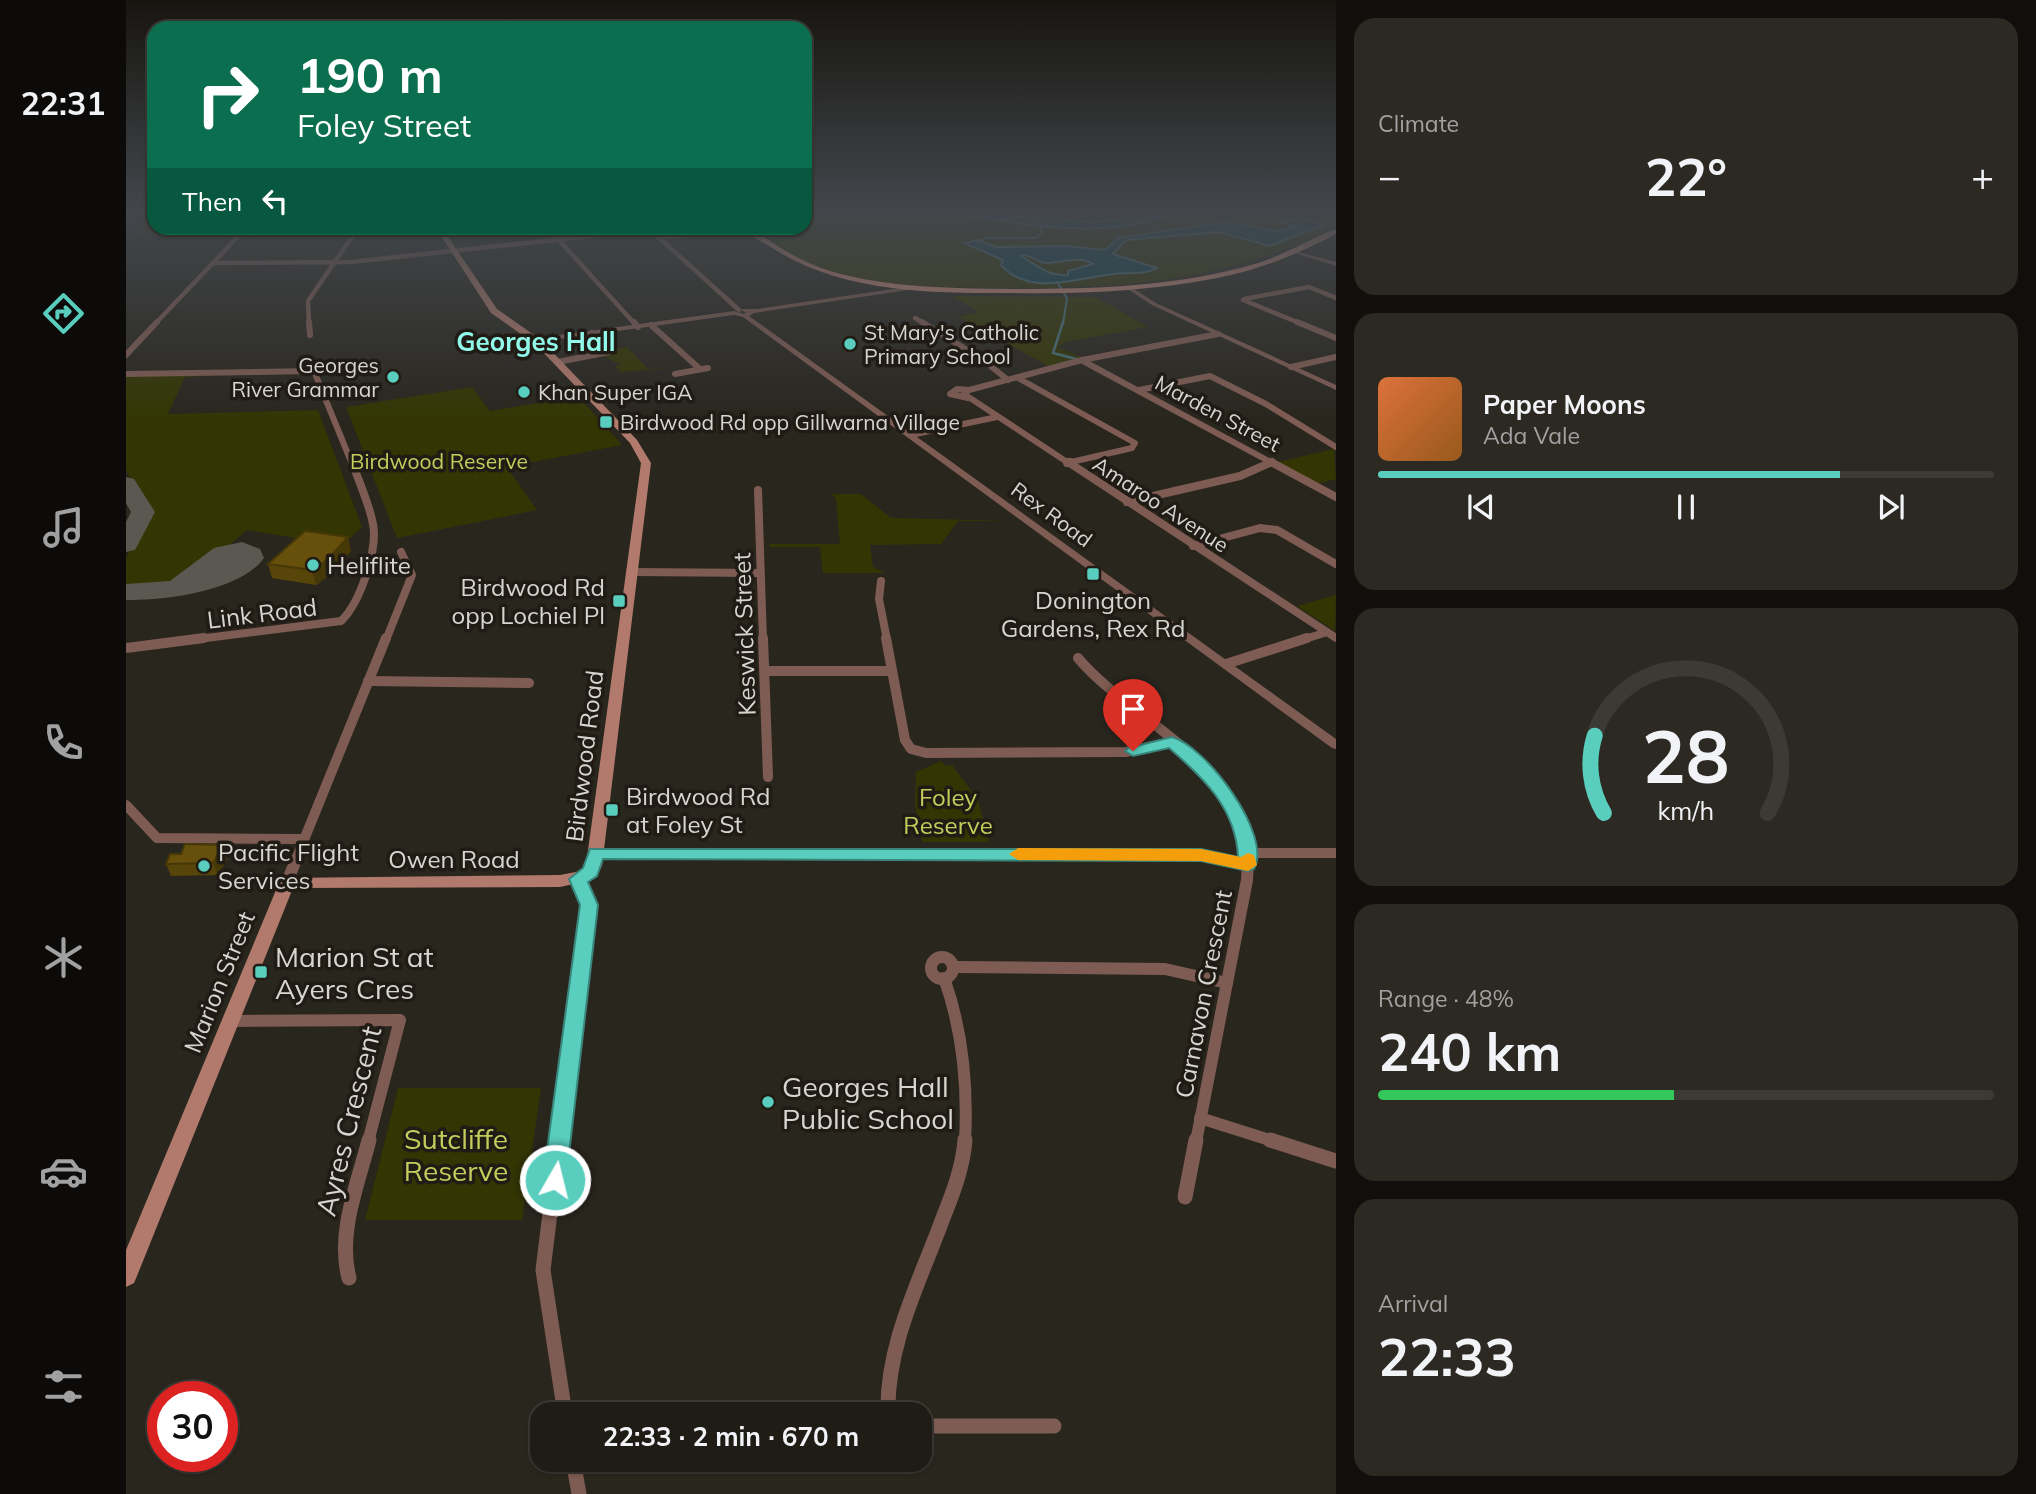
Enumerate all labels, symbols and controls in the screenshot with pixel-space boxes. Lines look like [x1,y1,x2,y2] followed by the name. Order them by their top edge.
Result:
[297,44,443,105] text: 190 m
[182,49,273,140] icon: right
[21,83,105,123] text: 22:31
[297,105,471,145] text: Foley Street
[1378,109,1459,138] text: Climate
[1645,144,1727,209] text: 22°
[1378,152,1401,200] text: −
[1971,152,1994,200] text: +
[256,182,294,220] icon: left
[182,185,242,218] text: Then
[39,289,88,338] icon: directions
[864,319,1039,369] place label: St Mary's Catholic Primary School
[456,325,616,358] district label: Georges Hall
[842,336,858,352] marker: St Mary's Catholic Primary School
[231,352,379,402] place label: Georges River Grammar
[385,369,401,385] marker: Georges River Grammar
[1151,369,1285,457] street label: Marden Street
[538,379,693,405] place label: Khan Super IGA
[516,384,532,400] marker: Khan Super IGA
[1483,388,1646,421] text: Paper Moons
[620,409,960,435] place label: Birdwood Rd opp Gillwarna Village
[598,414,614,430] marker: Birdwood Rd opp Gillwarna Village
[1483,421,1580,450] text: Ada Vale
[350,448,528,474] park label: Birdwood Reserve
[1088,450,1234,558] street label: Amaroo Avenue
[1006,476,1098,552] street label: Rex Road
[1462,488,1500,526] icon: previous
[1667,488,1705,526] icon: pause
[1872,488,1910,526] icon: next
[39,503,88,552] icon: music
[327,550,411,580] place label: Heliflite
[726,552,762,716] street label: Keswick Street
[305,557,321,573] marker: Heliflite
[1085,566,1101,582] marker: Donington Gardens, Rex Rd
[452,572,605,630] place label: Birdwood Rd opp Lochiel Pl
[1001,585,1185,643] place label: Donington Gardens, Rex Rd
[205,591,319,635] street label: Link Road
[611,593,627,609] marker: Birdwood Rd opp Lochiel Pl
[559,669,609,843] street label: Birdwood Road
[1103,679,1163,751] pin
[1114,690,1152,728] icon: arrive
[1642,710,1730,801] text: 28
[39,718,88,767] icon: phone
[626,781,770,839] place label: Birdwood Rd at Foley St
[903,782,993,840] park label: Foley Reserve
[1658,795,1714,826] text: km/h
[604,802,620,818] marker: Birdwood Rd at Foley St
[218,837,359,895] place label: Pacific Flight Services
[388,844,520,874] street label: Owen Road
[196,858,212,874] marker: Pacific Flight Services
[1168,887,1238,1101] street label: Carnavon Crescent
[177,907,261,1057] street label: Marion Street
[39,933,88,982] icon: climate
[275,939,434,1006] place label: Marion St at Ayers Cres
[253,964,269,980] marker: Marion St at Ayers Cres
[1378,984,1514,1013] text: Range · 48%
[1378,1019,1561,1084] text: 240 km
[308,1022,389,1220] street label: Ayres Crescent
[782,1069,954,1136] place label: Georges Hall Public School
[760,1094,776,1110] marker: Georges Hall Public School
[404,1121,508,1188] park label: Sutcliffe Reserve
[518,1143,592,1217] position arrow
[39,1147,88,1196] icon: car
[1378,1289,1448,1318] text: Arrival
[1378,1324,1516,1389] text: 22:33
[39,1362,88,1411] icon: filters
[147,1381,238,1472] speed limit sign: 30
[603,1420,859,1453] text: 22:33 · 2 min · 670 m

